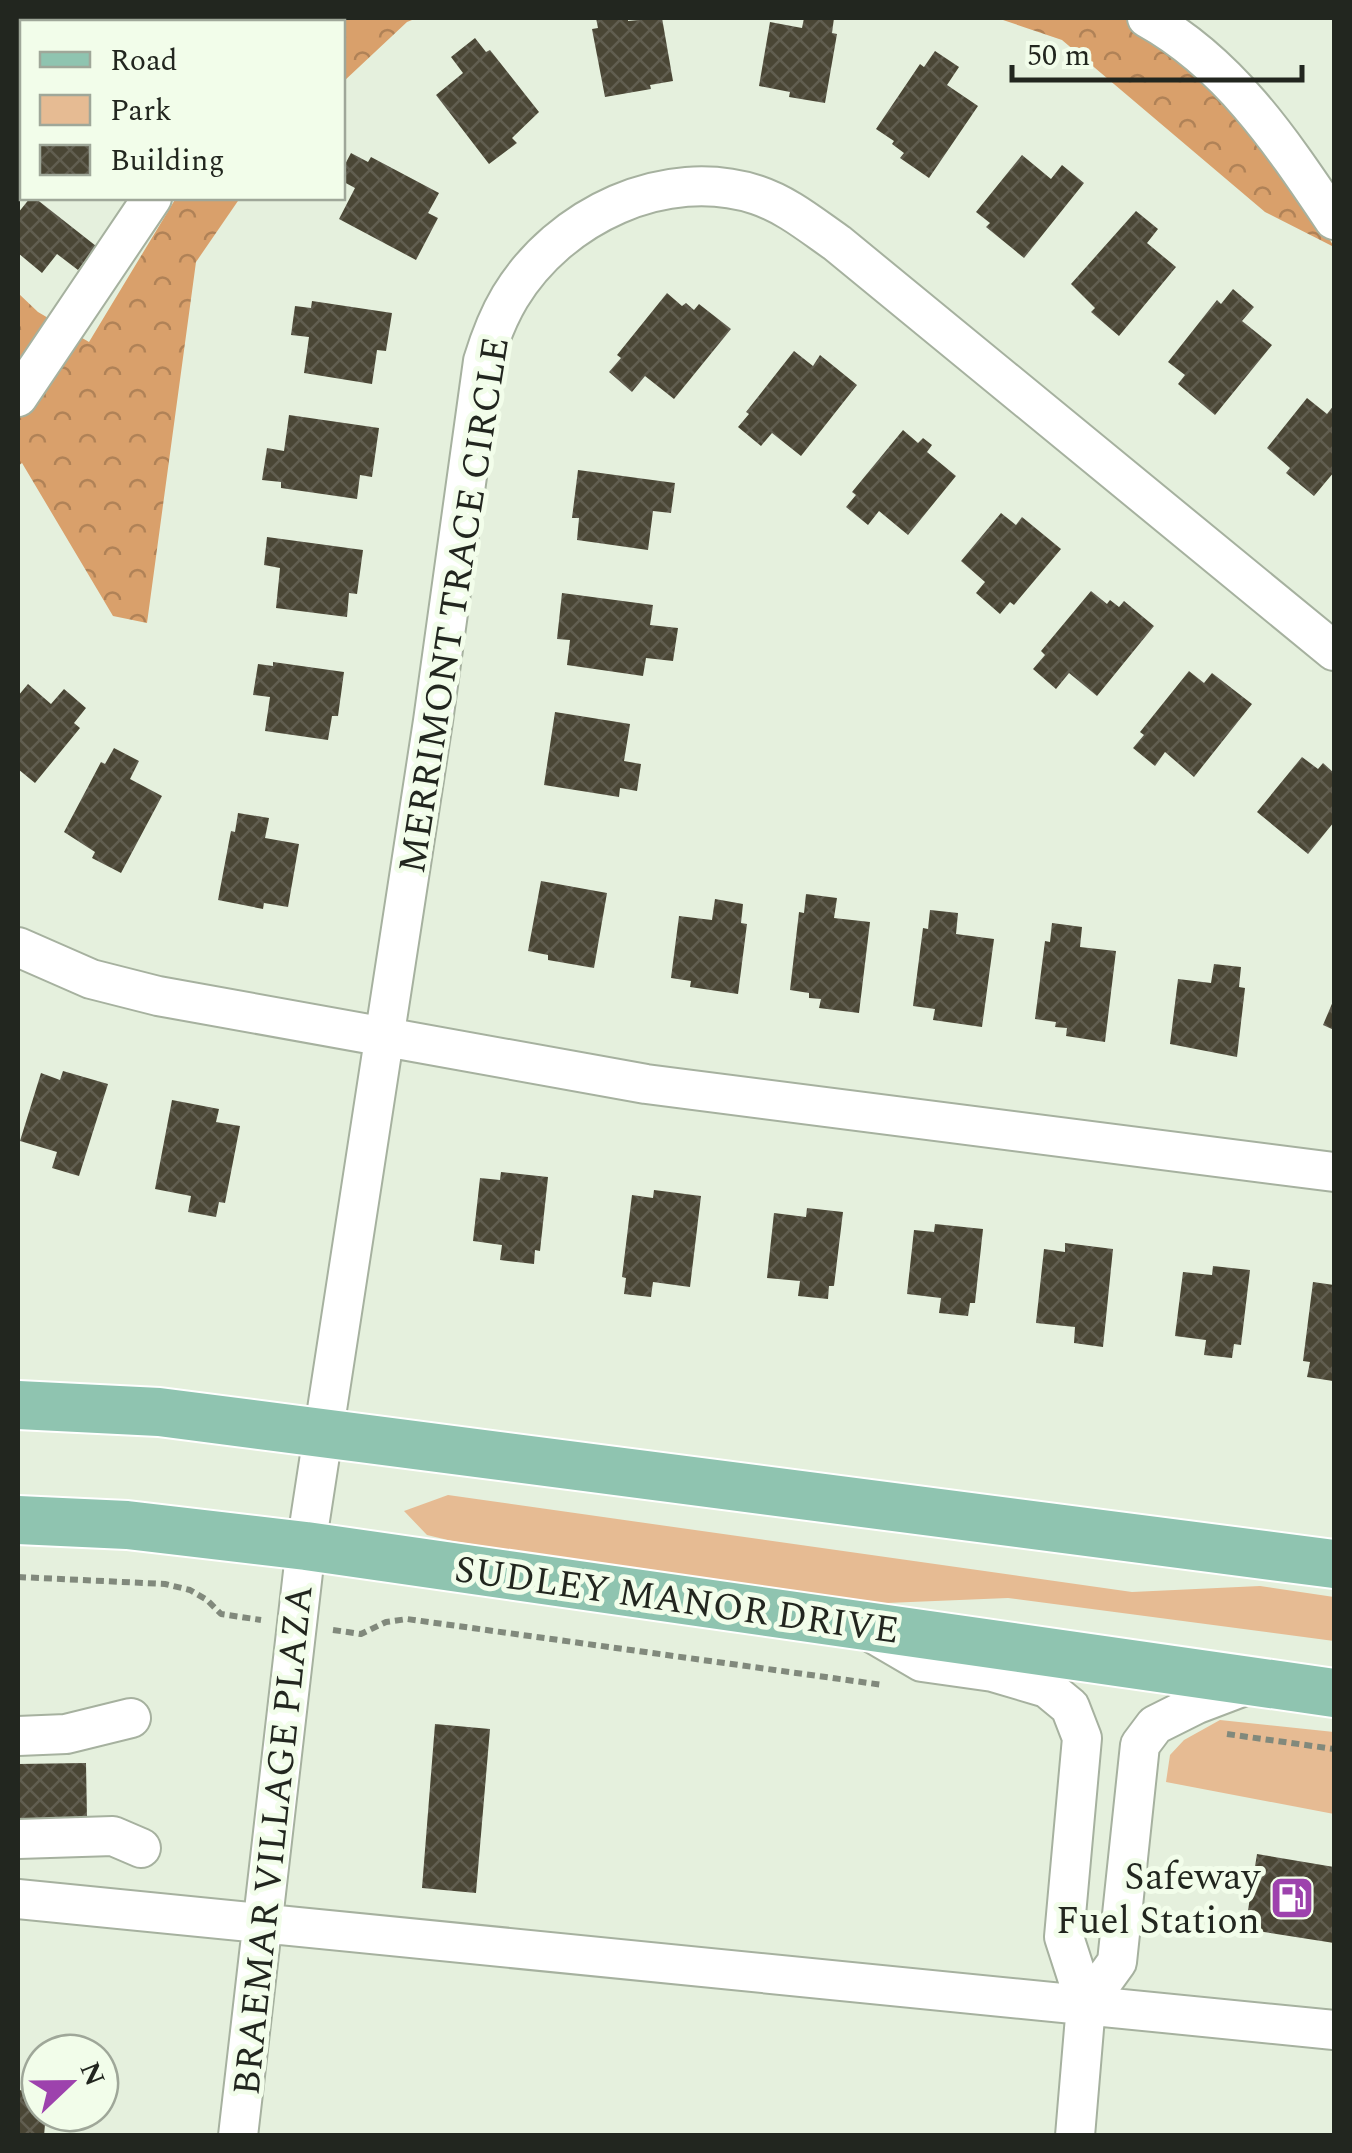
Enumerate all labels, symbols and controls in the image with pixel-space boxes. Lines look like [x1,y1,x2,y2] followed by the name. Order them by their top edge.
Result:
[20,20,345,200] legend
[1012,20,1302,82] scale bar
[1027,33,1090,79] text: 50 m
[110,38,178,84] text: Road
[110,88,172,134] text: Park
[110,138,225,184] text: Building
[384,333,526,878] street label: MERRIMONT TRACE CIRCLE
[451,1541,903,1661] street label: SUDLEY MANOR DRIVE
[218,1582,330,2098] street label: BRAEMAR VILLAGE PLAZA
[1056,1849,1262,1951] place label: Safeway Fuel Station
[1269,1875,1315,1921] fuel station icon: Safeway Fuel Station
[20,2033,120,2133] north arrow
[68,2056,116,2093] text: N

